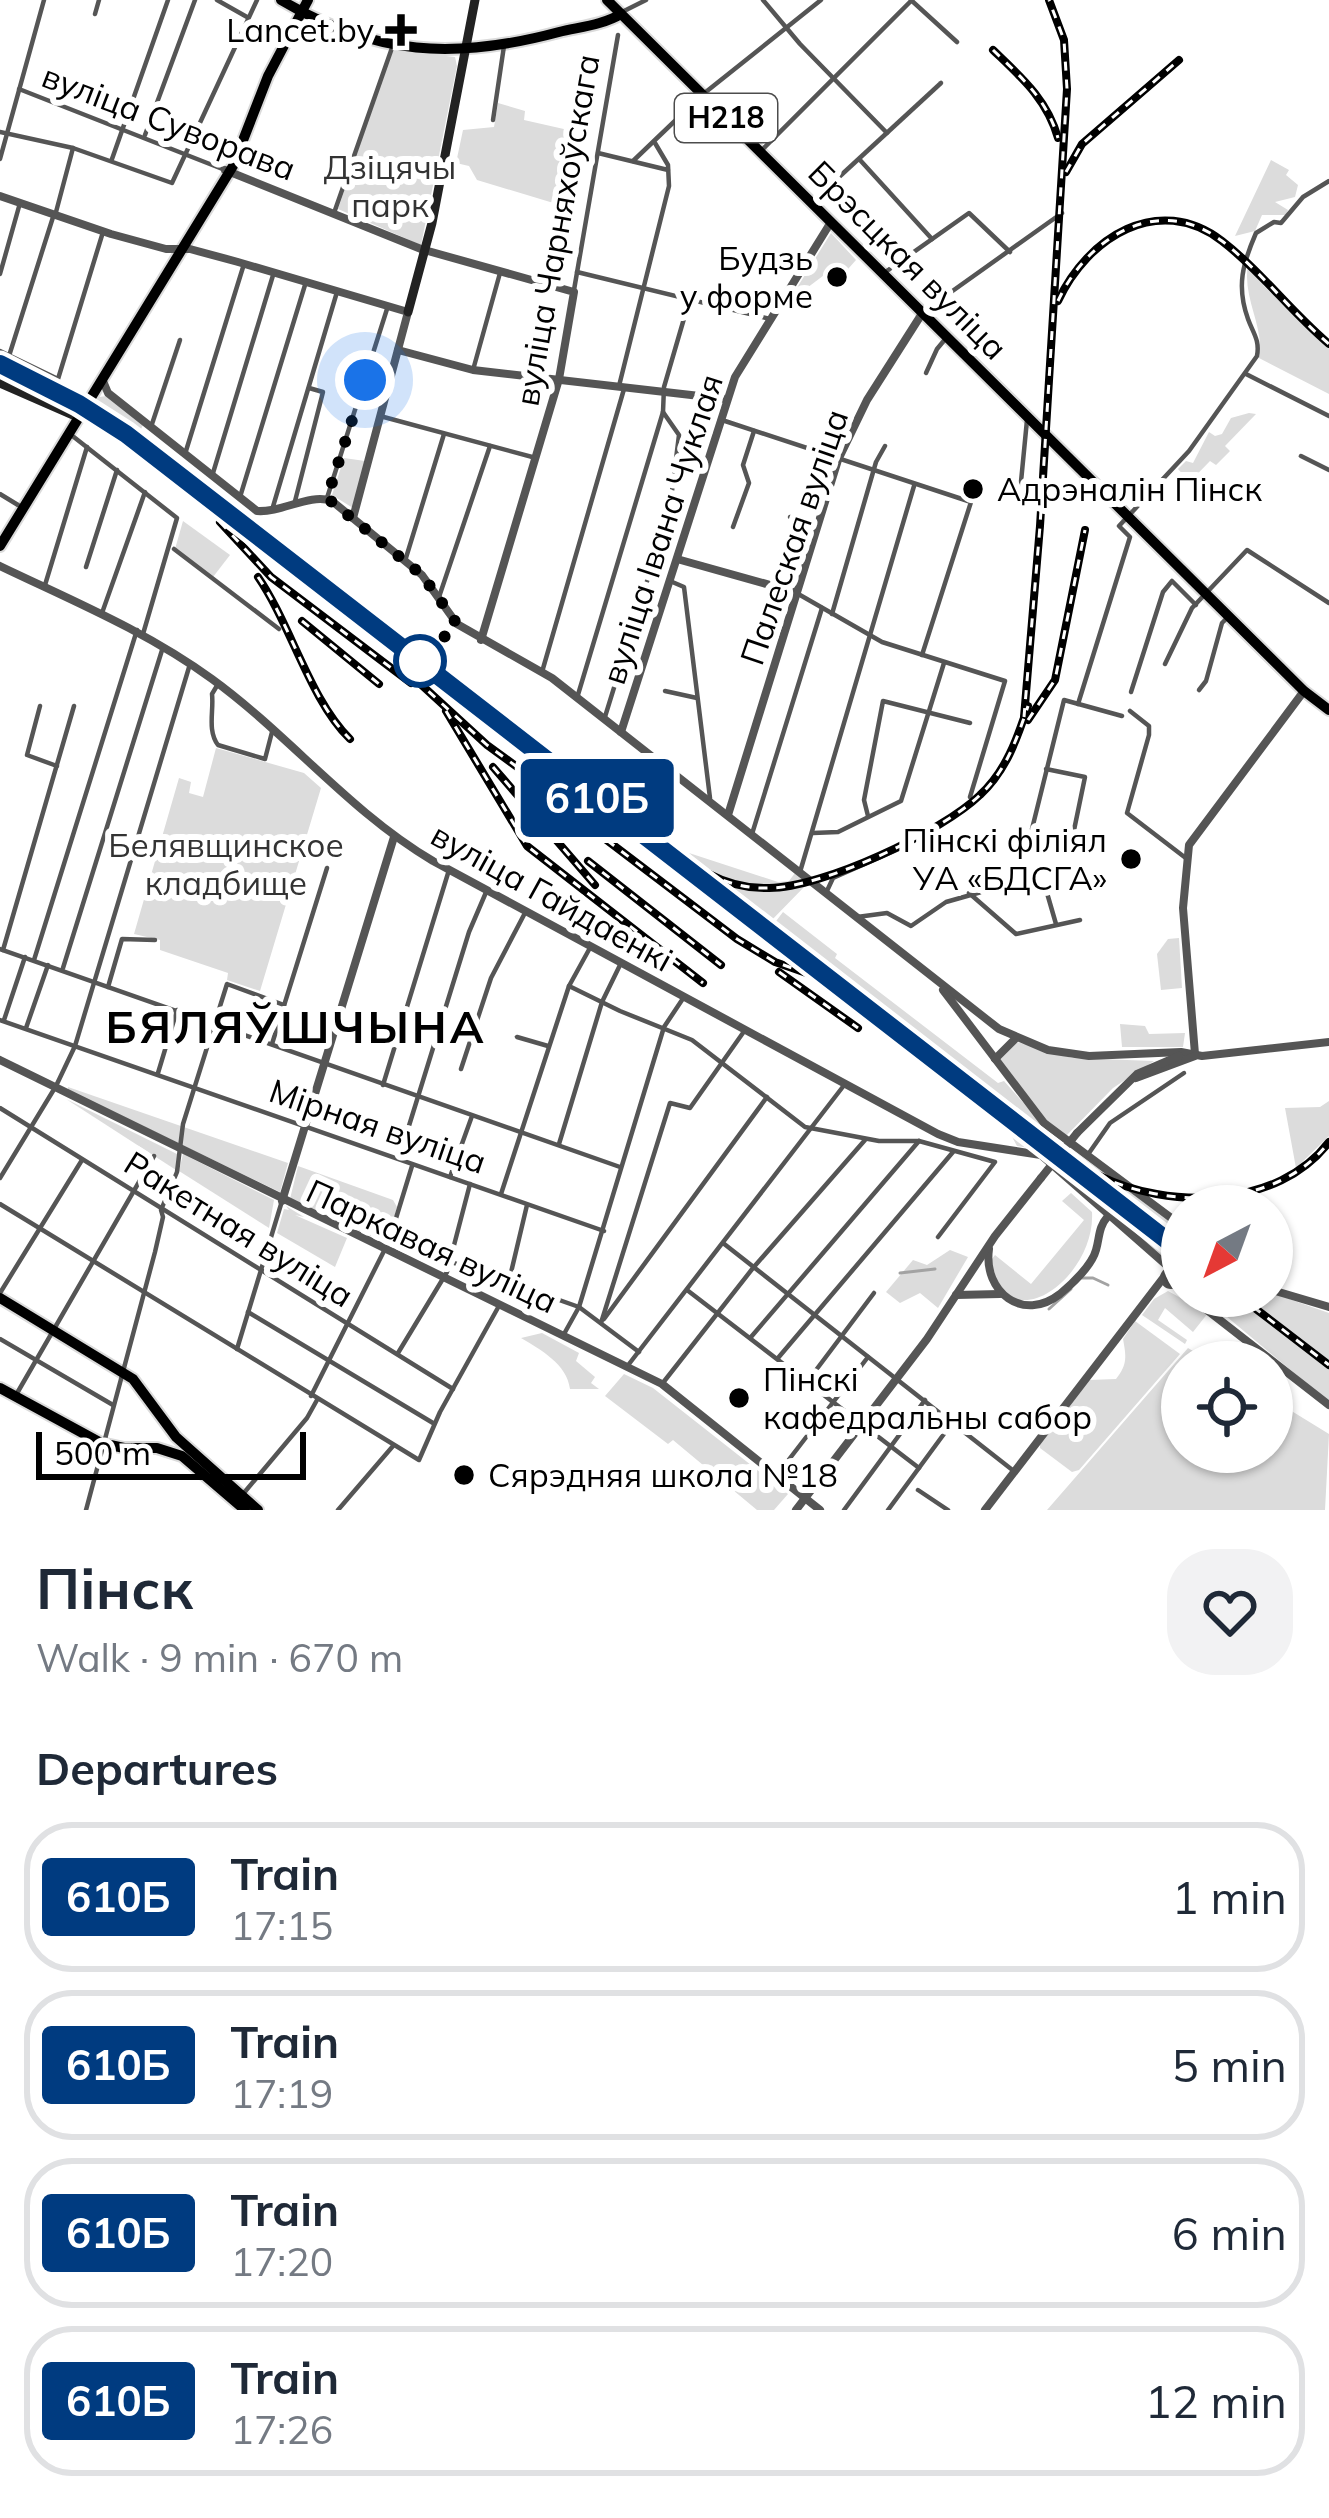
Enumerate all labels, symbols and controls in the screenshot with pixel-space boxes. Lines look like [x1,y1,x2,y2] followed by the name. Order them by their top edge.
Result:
[226,9,374,50] place label: Lancet.by
[385,14,417,46] marker: Lancet.by
[505,51,608,409] street label: вуліца Чарняхоўскага
[37,54,302,189] street label: вуліца Суворава
[675,94,777,142] road number: Н218
[324,146,456,225] park label: Дзіцячы парк
[800,152,1016,368] street label: Брэсцкая вуліца
[680,237,813,316] place label: Будзь у форме
[824,264,850,290] marker: Будзь у форме
[335,350,395,410] your location
[592,369,731,689] street label: вуліца Івана Чуклая
[731,404,856,670] street label: Палеская вуліца
[997,468,1262,509] place label: Адрэналін Пінск
[960,476,986,502] marker: Адрэналін Пінск
[395,636,445,686] unlabelled marker
[513,759,681,837] line badge: 610Б
[545,771,649,824] text: 610Б
[424,813,680,980] street label: вуліца Гайдаенкі
[902,819,1107,898] place label: Пінскі філіял УА «БДСГА»
[108,824,344,903] park label: Белявщинское кладбище
[1118,846,1144,872] marker: Пінскі філіял УА «БДСГА»
[106,998,486,1054] district label: БЯЛЯЎШЧЫНА
[264,1069,492,1182] street label: Мірная вуліца
[117,1142,361,1315] street label: Ракетная вуліца
[300,1170,564,1322] street label: Паркавая вуліца
[1161,1185,1293,1317] north arrow
[1161,1185,1293,1473] map controls
[1161,1341,1293,1473] button: locate
[763,1358,1092,1437] place label: Пінскі кафедральны сабор
[726,1385,752,1411] marker: Пінскі кафедральны сабор
[36,1426,306,1479] scale bar
[54,1432,151,1473] text: 500 m
[488,1454,838,1495] place label: Сярэдняя школа №18
[451,1462,477,1488] marker: Сярэдняя школа №18
[1167,1549,1293,1675] button: heart
[36,1552,193,1623] text: Пінск
[36,1633,403,1682] text: Walk · 9 min · 670 m
[36,1740,278,1796] text: Departures
[231,1845,339,1901] text: Train
[1172,1869,1287,1925] text: 1 min
[66,1870,171,1923] text: 610Б
[231,1901,333,1950] text: 17:15
[231,2013,339,2069] text: Train
[1172,2037,1287,2093] text: 5 min
[66,2038,171,2091] text: 610Б
[231,2069,333,2118] text: 17:19
[231,2181,339,2237] text: Train
[1172,2205,1287,2261] text: 6 min
[66,2206,171,2259] text: 610Б
[231,2237,333,2286] text: 17:20
[231,2349,339,2405] text: Train
[1145,2373,1287,2429] text: 12 min
[66,2374,171,2427] text: 610Б
[231,2405,333,2454] text: 17:26

